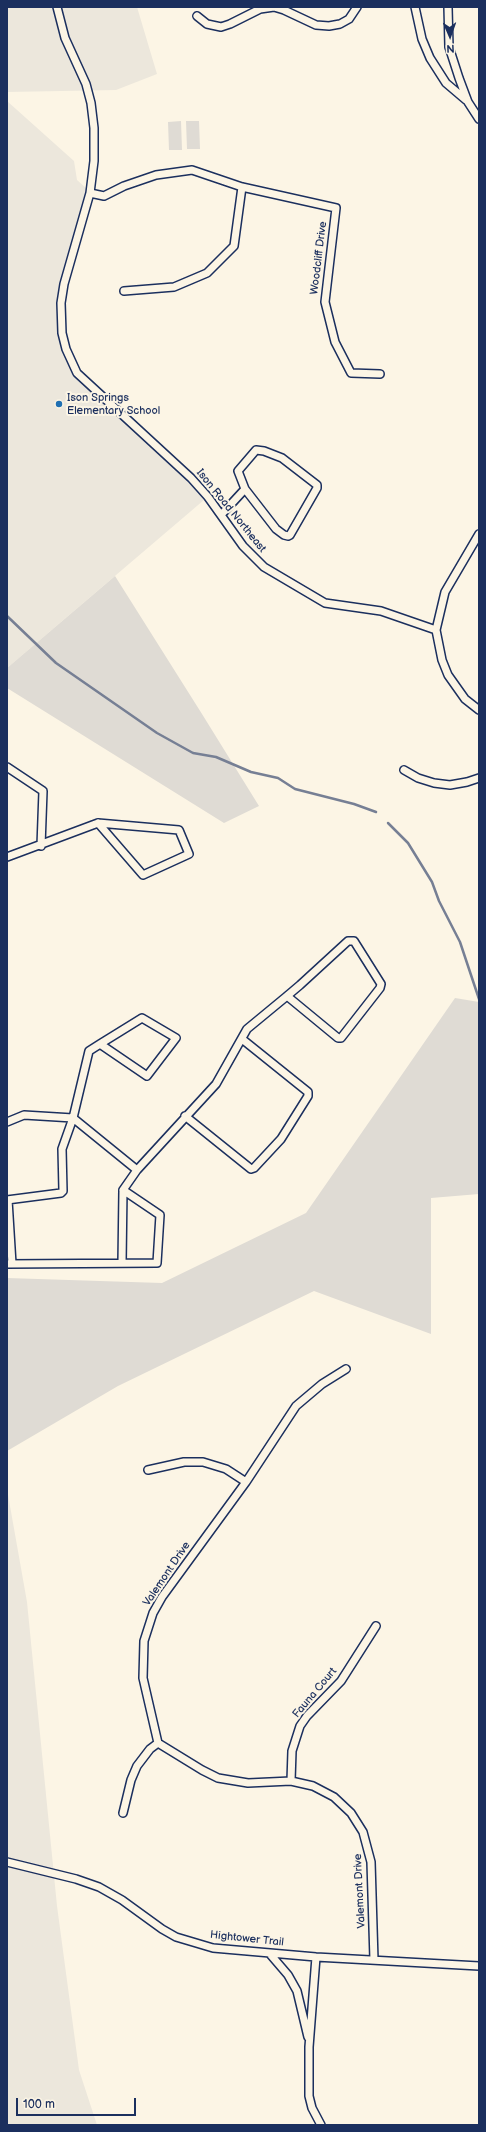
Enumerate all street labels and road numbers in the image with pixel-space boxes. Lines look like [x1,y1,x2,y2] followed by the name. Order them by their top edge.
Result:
[308,221,330,295] street label: Woodcliff Drive
[193,467,269,555] street label: Ison Road Northeast
[141,1539,193,1609] street label: Valemont Drive
[290,1665,340,1721] street label: Fauna Court
[351,1853,369,1929] street label: Valemont Drive
[209,1929,285,1949] street label: Hightower Trail

